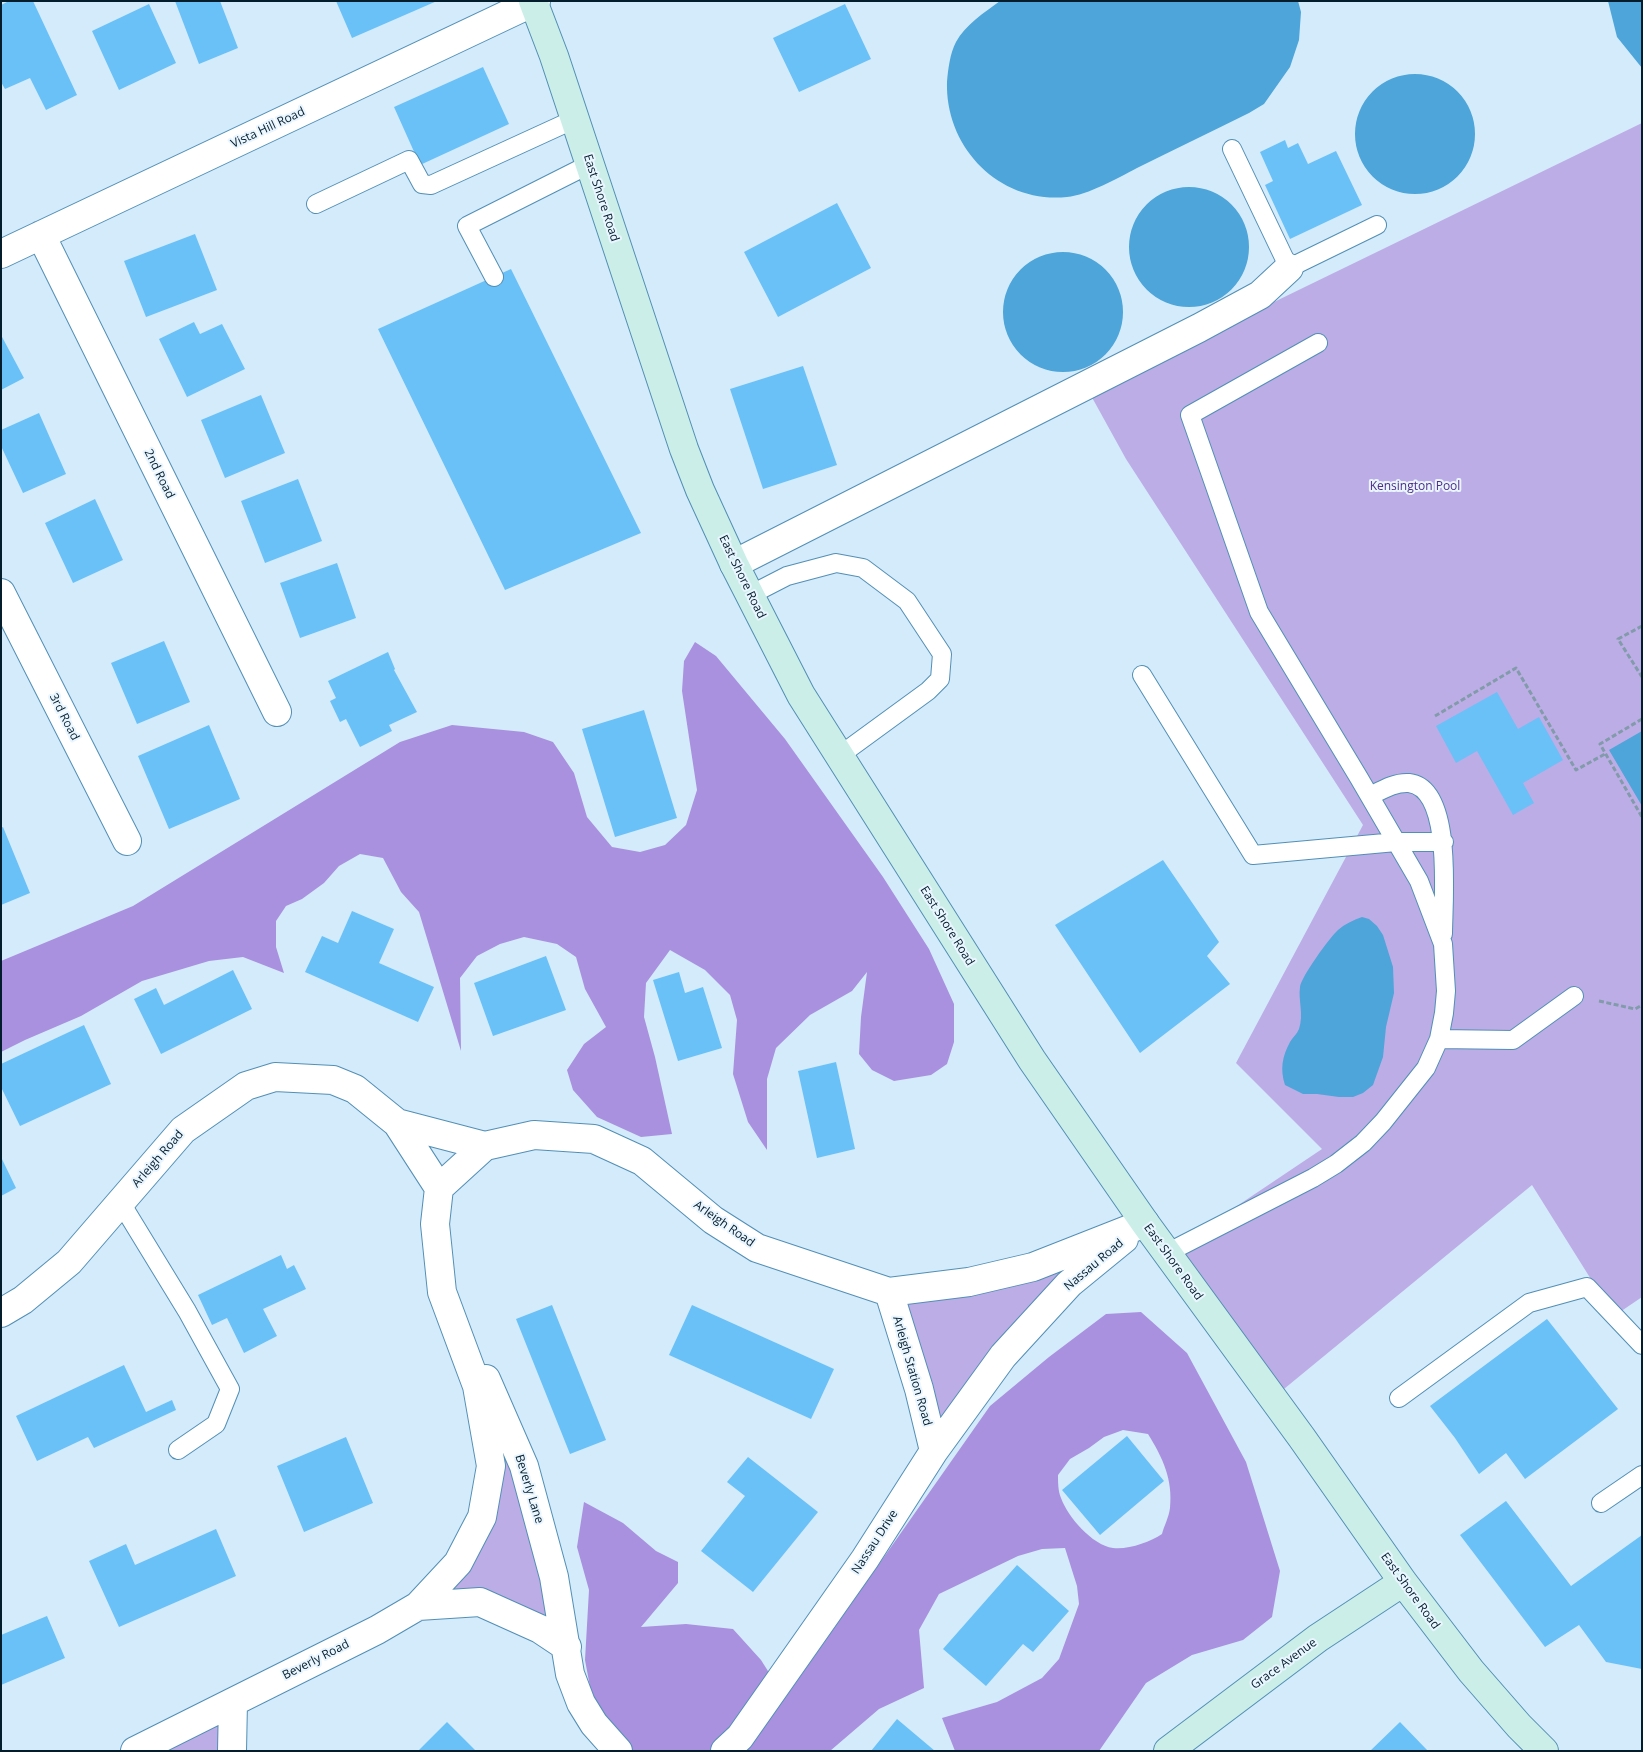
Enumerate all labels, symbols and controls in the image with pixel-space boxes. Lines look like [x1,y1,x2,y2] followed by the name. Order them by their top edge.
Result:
[229,105,307,151] street label: Vista Hill Road
[580,153,622,243] street label: East Shore Road
[141,447,177,501] street label: 2nd Road
[1370,480,1460,494] park label: Kensington Pool
[716,533,768,621] street label: East Shore Road
[46,691,82,743] street label: 3rd Road
[917,884,977,968] street label: East Shore Road
[129,1128,187,1190] street label: Arleigh Road
[691,1198,757,1250] street label: Arleigh Road
[1140,1221,1206,1303] street label: East Shore Road
[1061,1236,1127,1294] street label: Nassau Road
[889,1314,935,1428] street label: Arleigh Station Road
[512,1453,546,1525] street label: Beverly Lane
[849,1507,901,1577] street label: Nassau Drive
[1377,1550,1443,1632] street label: East Shore Road
[1248,1635,1320,1693] street label: Grace Avenue
[280,1637,352,1683] street label: Beverly Road

